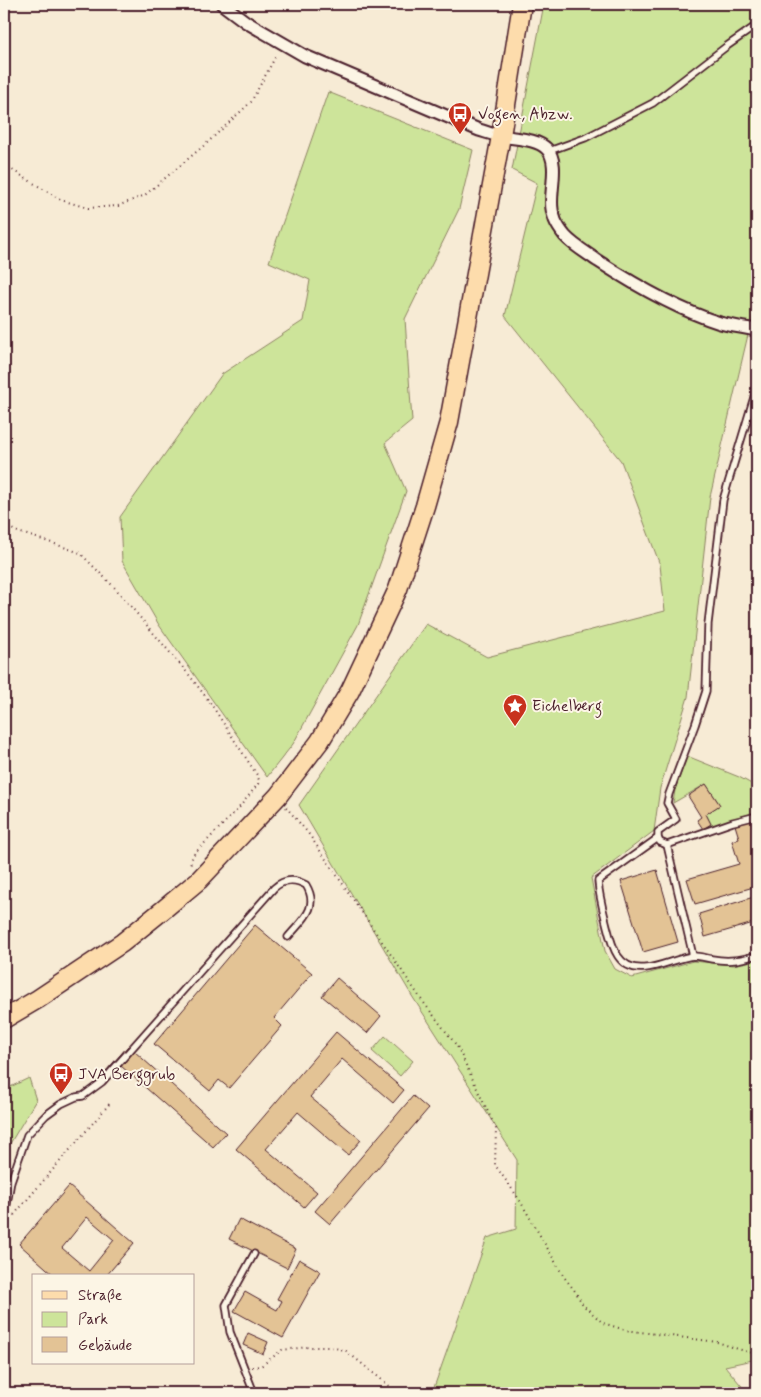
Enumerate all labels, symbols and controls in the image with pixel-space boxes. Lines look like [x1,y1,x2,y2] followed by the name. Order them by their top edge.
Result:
[447,101,473,135] bus stop icon: Vogen, Abzw.
[478,104,572,126] place label: Vogen, Abzw.
[502,693,528,727] place icon: Eichelberg
[532,696,602,718] place label: Eichelberg
[48,1061,74,1095] bus stop icon: JVA Berggrub
[78,1064,175,1086] place label: JVA Berggrub
[32,1274,195,1364] legend
[78,1286,122,1306] text: Straße
[78,1310,108,1330] text: Park
[78,1336,132,1356] text: Gebäude

